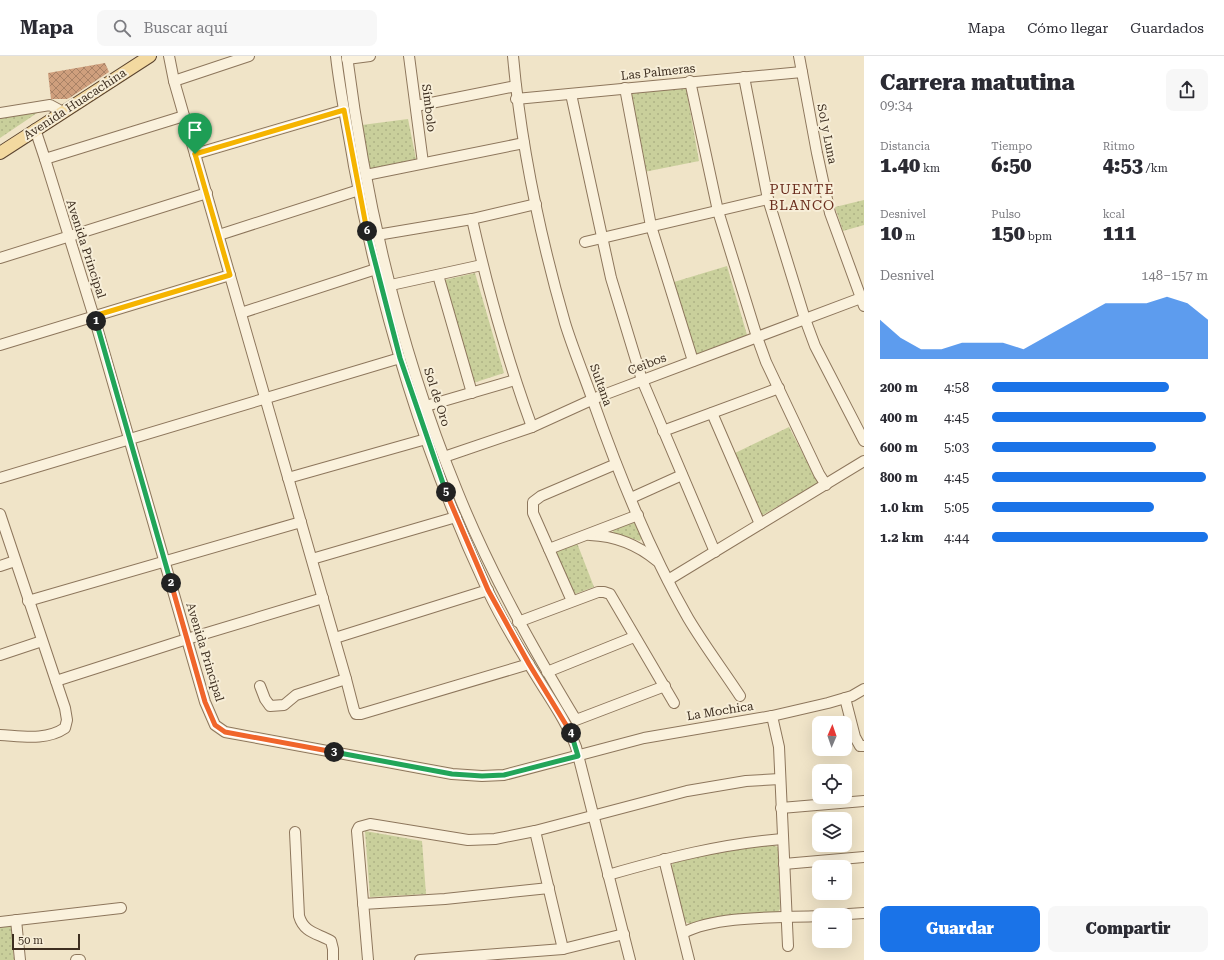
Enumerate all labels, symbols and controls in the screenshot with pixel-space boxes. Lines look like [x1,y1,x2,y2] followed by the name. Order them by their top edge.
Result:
[97,10,377,46] search box
[20,16,73,39] text: Mapa
[111,17,133,39] icon: search
[143,19,228,37] text: Buscar aquí
[968,20,1005,36] text: Mapa
[1027,20,1108,36] text: Cómo llegar
[1130,20,1204,36] text: Guardados
[620,61,696,83] street label: Las Palmeras
[21,65,129,142] street label: Avenida Huacachina
[1166,69,1208,111] button: share
[880,70,1075,95] text: Carrera matutina
[419,83,439,133] street label: Símbolo
[880,98,912,113] text: 09:34
[814,103,840,166] street label: Sol y Luna
[178,113,212,154] pin
[184,119,206,141] icon: arrive
[880,140,930,153] text: Distancia
[991,140,1032,153] text: Tiempo
[1103,140,1135,153] text: Ritmo
[880,153,920,177] text: 1.40
[991,153,1032,177] text: 6:50
[1103,153,1143,177] text: 4:53
[920,162,940,175] text: km
[1143,162,1168,175] text: /km
[769,181,835,213] district label: PUENTE BLANCO
[63,198,109,300] street label: Avenida Principal
[880,208,926,221] text: Desnivel
[991,208,1021,221] text: Pulso
[1103,208,1125,221] text: kcal
[357,221,377,241] pin: 6
[880,221,902,245] text: 10
[991,221,1025,245] text: 150
[1103,221,1136,245] text: 111
[364,224,370,237] text: 6
[902,230,915,243] text: m
[1025,230,1052,243] text: bpm
[880,268,934,283] text: Desnivel
[1141,268,1208,283] text: 148–157 m
[86,311,106,331] pin: 1
[93,314,99,327] text: 1
[626,350,668,378] street label: Ceibos
[587,362,615,408] street label: Sultana
[421,366,453,428] street label: Sol de Oro
[880,380,918,395] text: 200 m
[944,380,969,395] text: 4:58
[880,410,918,425] text: 400 m
[944,410,969,425] text: 4:45
[880,440,918,455] text: 600 m
[944,440,969,455] text: 5:03
[880,470,918,485] text: 800 m
[944,470,969,485] text: 4:45
[436,482,456,502] pin: 5
[443,485,449,498] text: 5
[880,500,923,515] text: 1.0 km
[944,500,969,515] text: 5:05
[880,530,923,545] text: 1.2 km
[944,530,969,545] text: 4:44
[161,573,181,593] pin: 2
[168,576,174,589] text: 2
[183,601,227,704] street label: Avenida Principal
[686,699,755,723] street label: La Mochica
[812,716,852,756] north arrow
[812,716,852,948] map controls
[561,723,581,743] pin: 4
[568,726,574,739] text: 4
[324,742,344,762] pin: 3
[331,745,337,758] text: 3
[812,764,852,804] button: locate
[812,812,852,852] button: layers
[812,860,852,900] button: +
[880,906,1040,952] button: Guardar
[1048,906,1208,952] button: Compartir
[812,908,852,948] button: −
[12,932,80,951] scale bar
[18,934,43,947] text: 50 m

